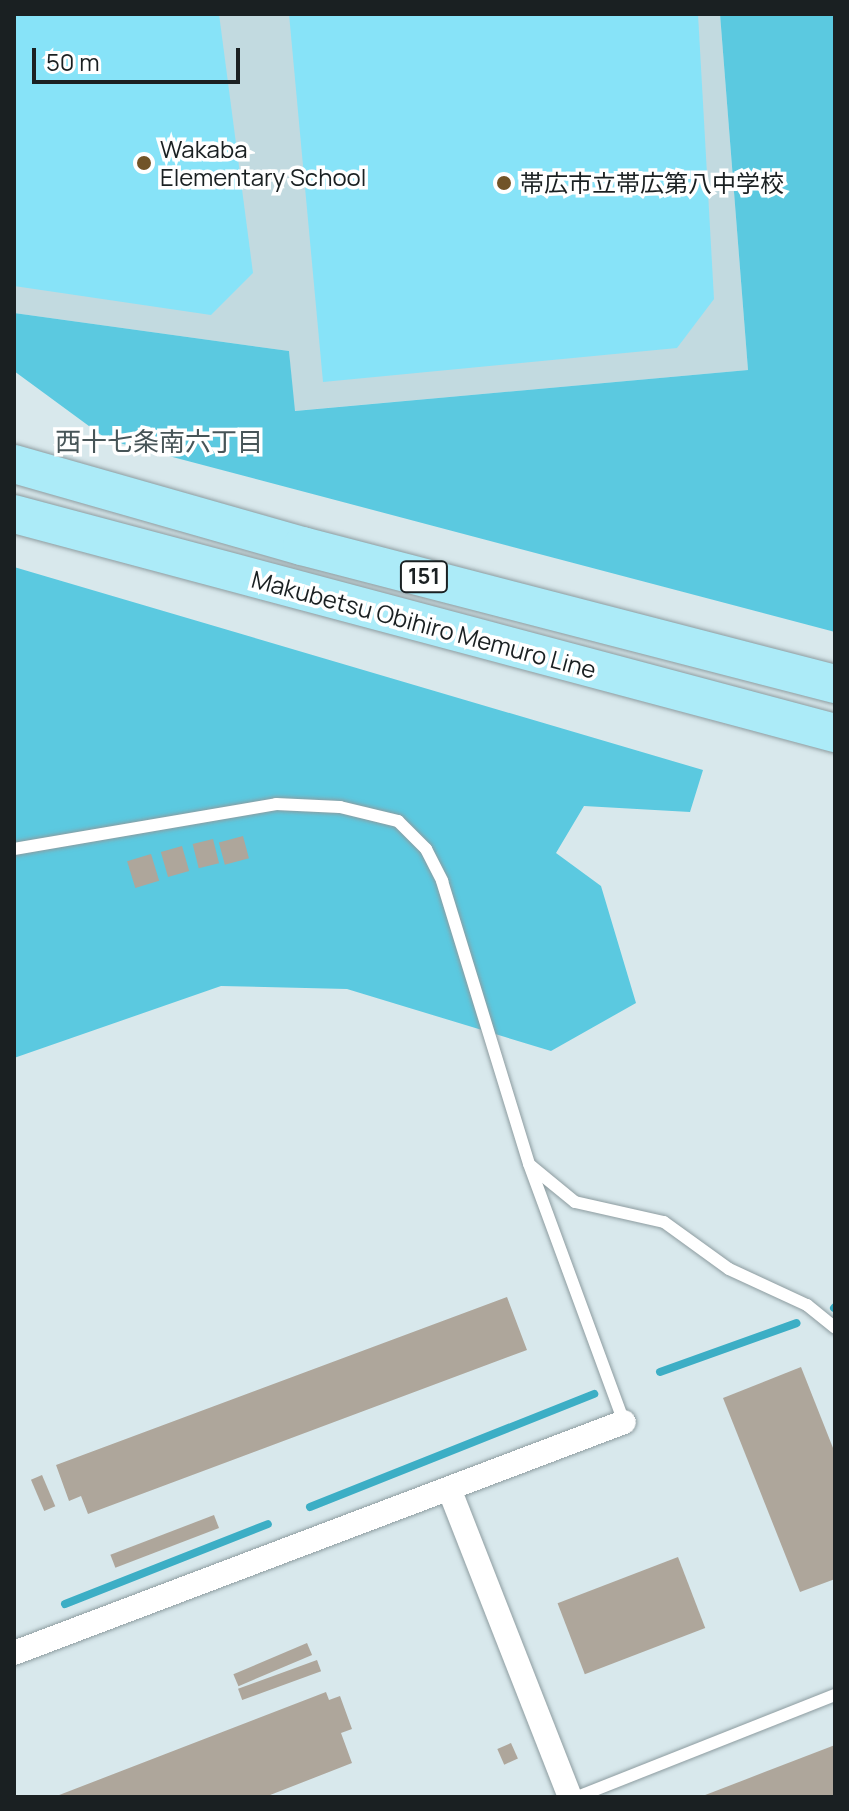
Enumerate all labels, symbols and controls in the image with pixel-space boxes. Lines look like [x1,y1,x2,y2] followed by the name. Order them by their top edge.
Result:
[36,32,244,82] scale bar
[46,45,100,78] text: 50 m
[160,135,366,191] place label: Wakaba Elementary School
[135,154,153,172] marker: Wakaba Elementary School
[520,169,784,197] place label: 帯広市立帯広第八中学校
[495,174,513,192] marker: 帯広市立帯広第八中学校
[55,426,263,458] district label: 西十七条南六丁目
[398,559,450,595] road number: 151
[249,564,599,684] street label: Makubetsu Obihiro Memuro Line

